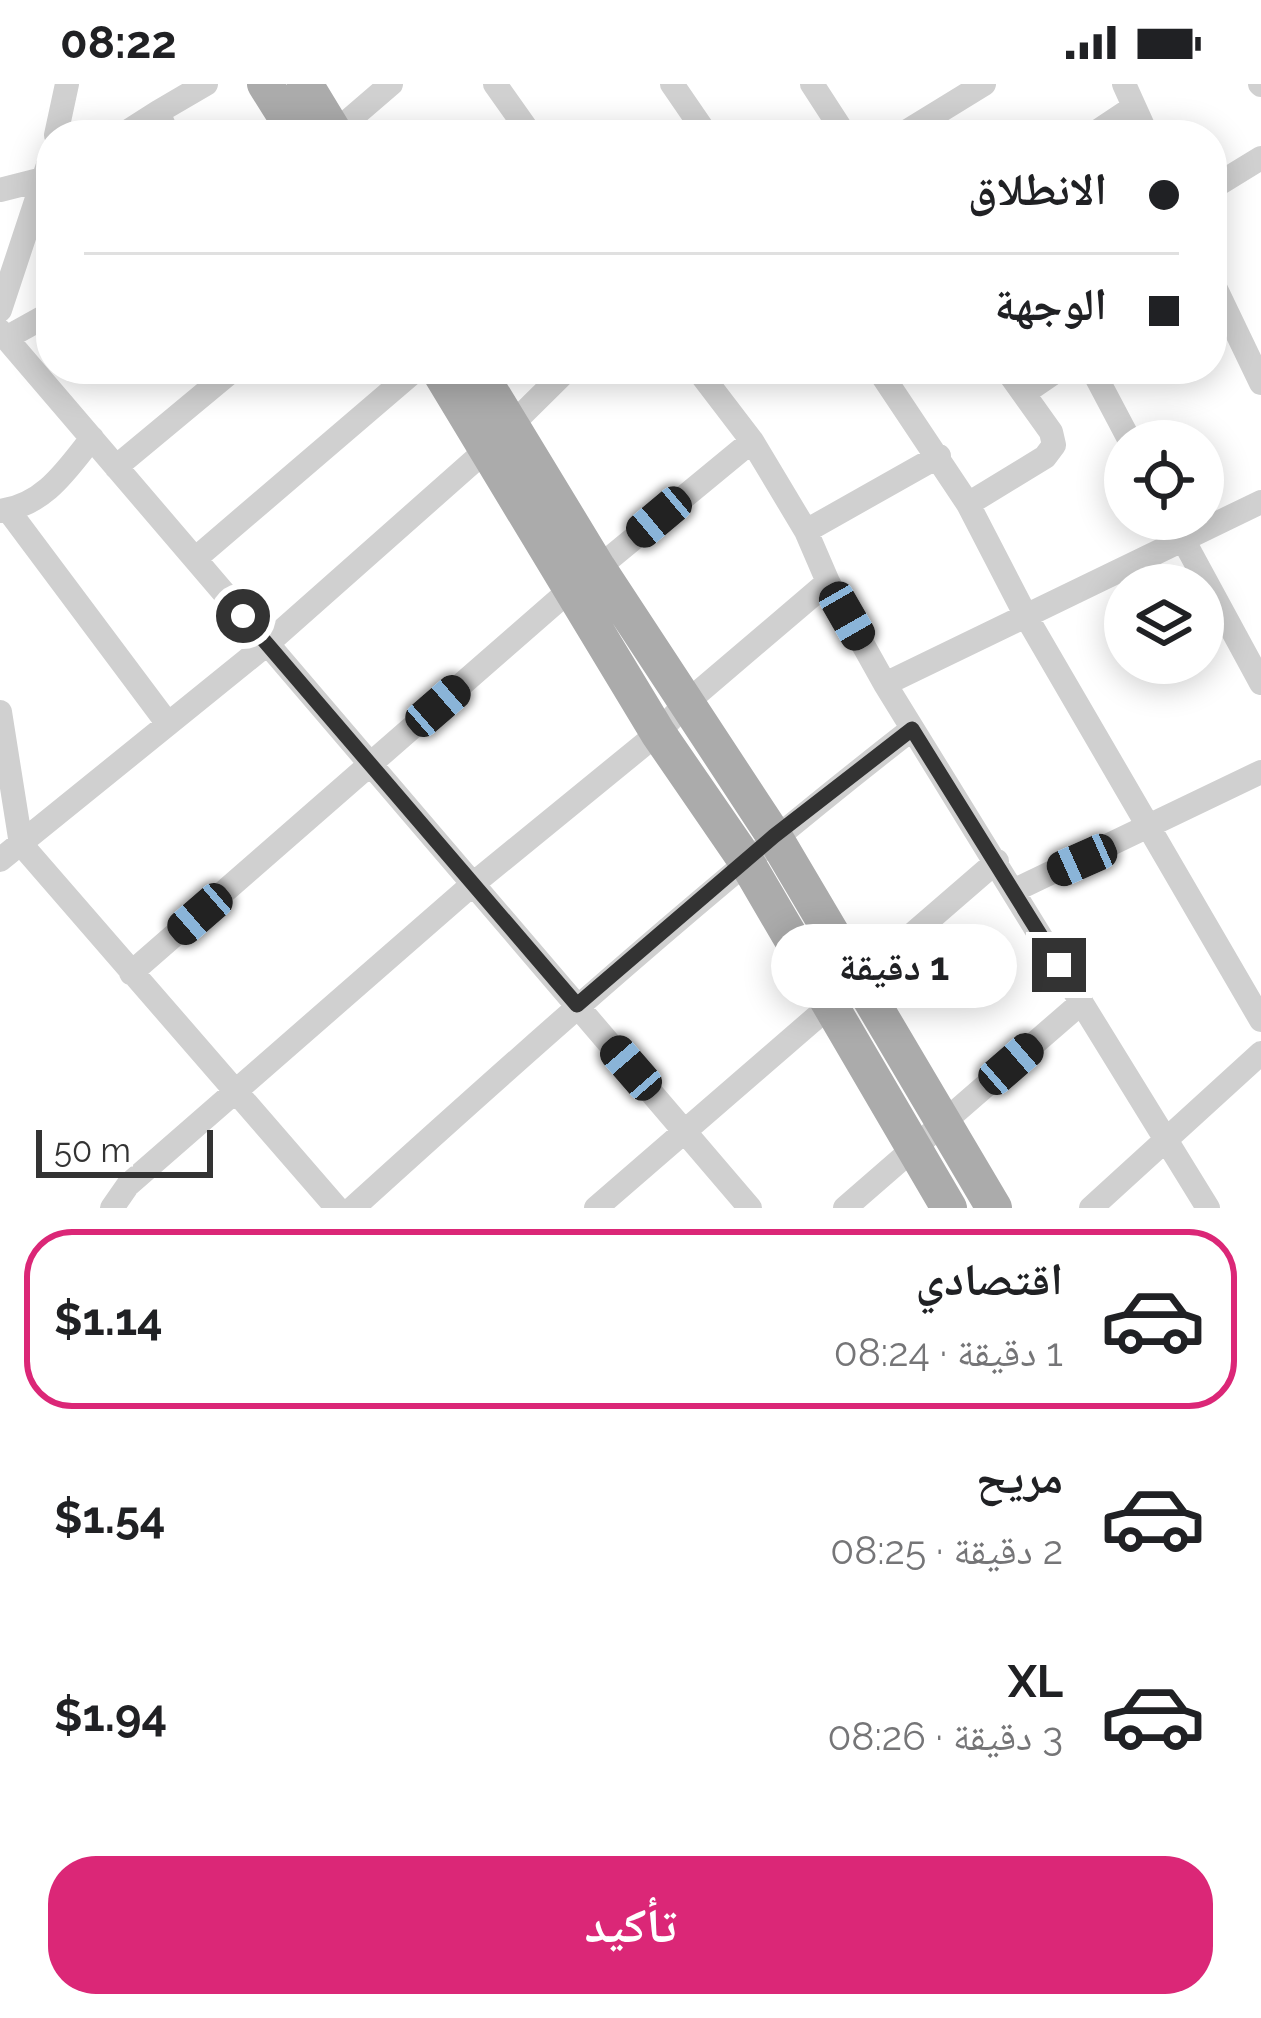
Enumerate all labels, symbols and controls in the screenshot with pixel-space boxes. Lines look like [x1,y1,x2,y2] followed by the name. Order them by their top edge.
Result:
[60,16,177,69] text: 08:22
[968,163,1107,216] text: الانطلاق
[994,278,1107,331] text: الوجهة
[1104,420,1224,684] map controls
[1104,420,1224,540] button: locate
[620,480,698,554] car
[1104,564,1224,684] button: layers
[813,576,881,656] car
[216,589,270,643] route start
[399,669,477,743] car
[1042,829,1122,891] car
[161,877,239,951] car
[771,923,1017,1007] callout: 1 دقيقة
[1032,938,1086,992] route end
[839,943,949,989] text: 1 دقيقة
[972,1027,1050,1101] car
[594,1029,668,1107] car
[36,1124,213,1177] scale bar
[54,1131,131,1170] text: 50 m
[916,1253,1063,1306] text: اقتصادي
[1099,1265,1207,1373] icon: car
[54,1293,163,1346] text: $1.14
[834,1329,1063,1375] text: 1 دقيقة · 08:24
[976,1451,1063,1504] text: مريح
[1099,1463,1207,1571] icon: car
[54,1491,166,1544] text: $1.54
[830,1527,1063,1573] text: 2 دقيقة · 08:25
[1008,1655,1063,1708] text: XL
[1099,1661,1207,1769] icon: car
[54,1689,167,1742] text: $1.94
[828,1713,1063,1759] text: 3 دقيقة · 08:26
[48,1856,1213,1994] button: تأكيد

